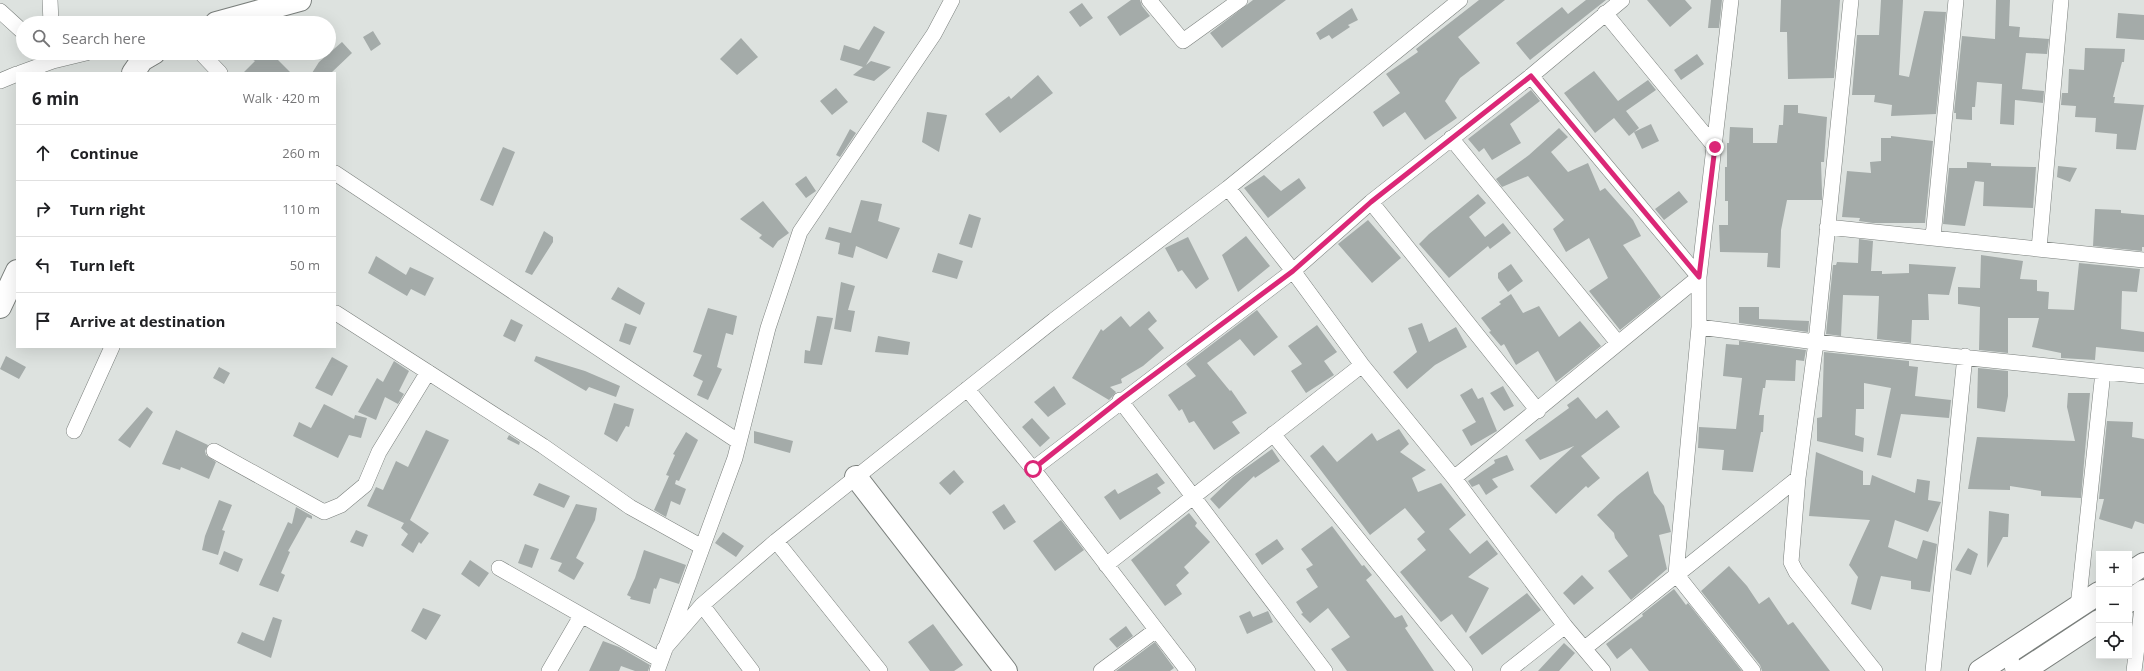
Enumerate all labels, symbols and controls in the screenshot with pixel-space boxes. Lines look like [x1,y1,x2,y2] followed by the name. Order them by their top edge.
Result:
[16,16,336,60] search box
[30,27,52,49] icon: search
[62,28,146,48] text: Search here
[32,87,79,110] text: 6 min
[243,89,320,107] text: Walk · 420 m
[1706,138,1724,156] route end
[32,142,54,164] icon: ahead
[70,143,138,163] text: Continue
[282,144,320,162] text: 260 m
[32,198,54,220] icon: right
[70,199,145,219] text: Turn right
[282,200,320,218] text: 110 m
[32,254,54,276] icon: left
[70,255,135,275] text: Turn left
[290,256,320,274] text: 50 m
[32,310,54,332] icon: arrive
[70,311,225,331] text: Arrive at destination
[1024,460,1042,478] route start
[2096,551,2132,659] map controls
[2096,551,2132,587] button: +
[2096,587,2132,623] button: −
[2096,623,2132,659] button: locate

